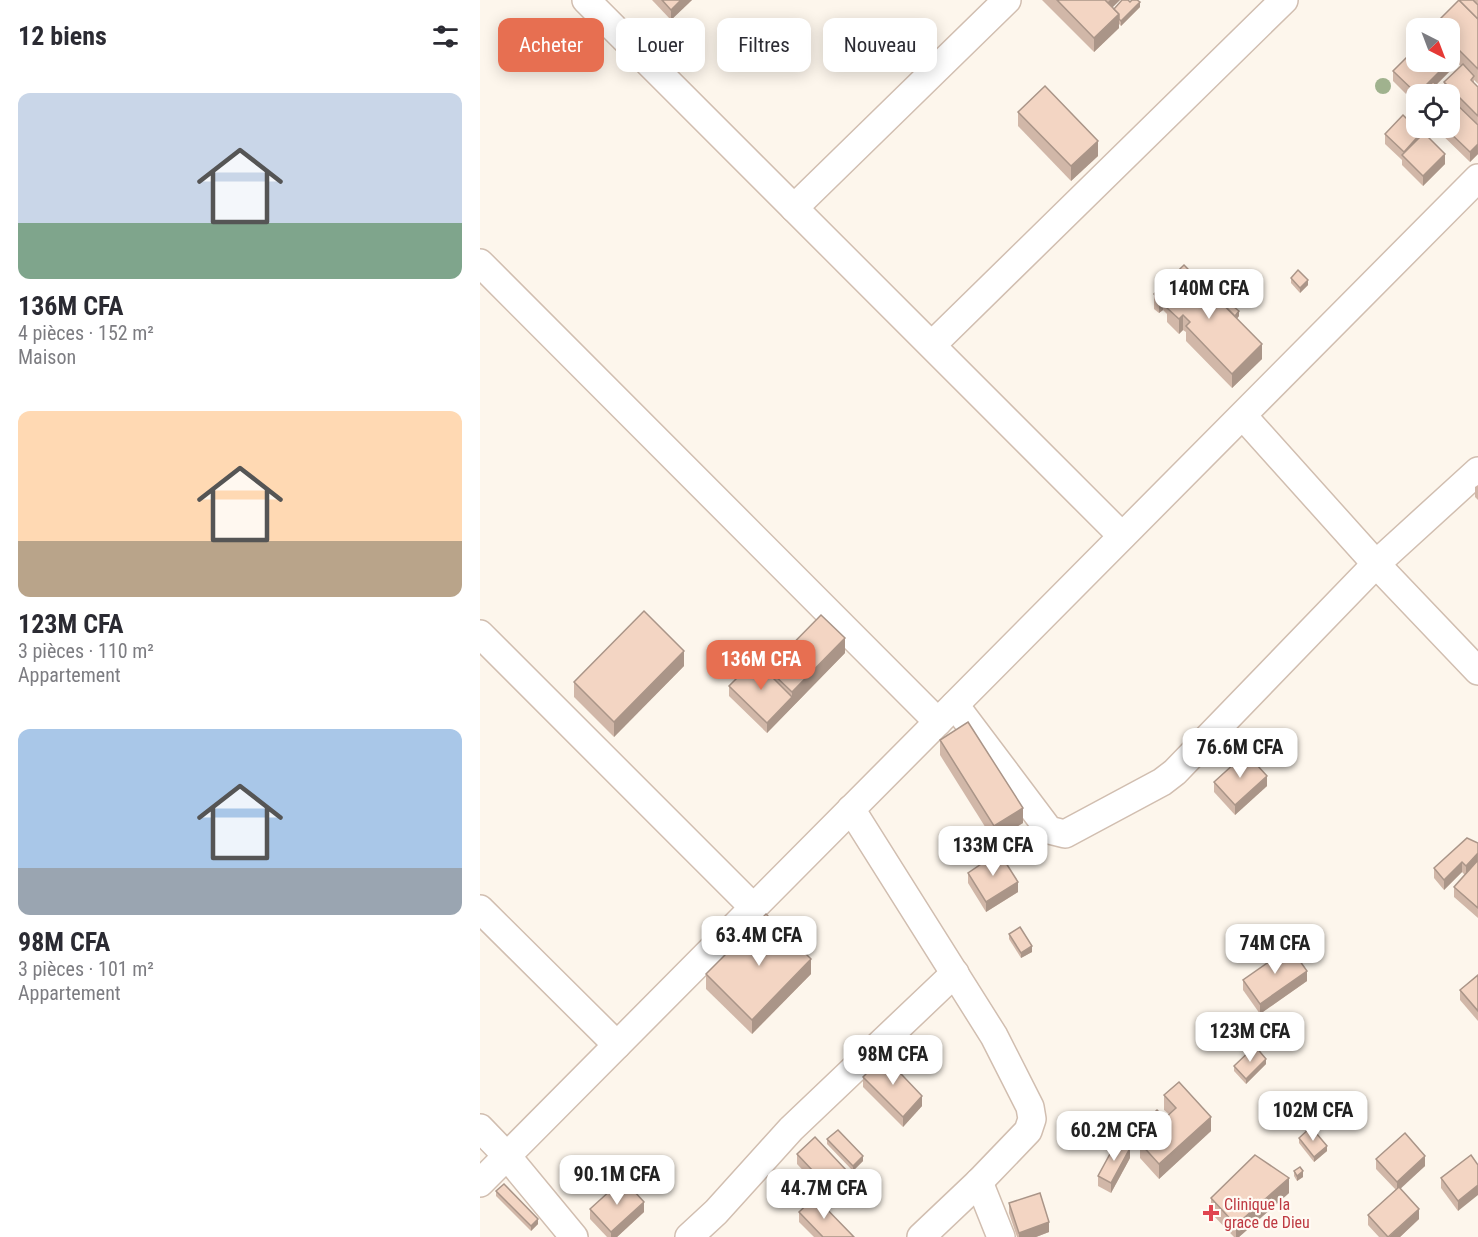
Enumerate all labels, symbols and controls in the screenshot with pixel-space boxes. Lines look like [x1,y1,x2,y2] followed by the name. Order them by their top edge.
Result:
[498,18,604,72] chip: Acheter
[616,18,705,72] chip: Louer
[717,18,811,72] chip: Filtres
[823,18,937,72] chip: Nouveau
[1406,18,1460,72] north arrow
[1406,18,1460,138] map controls
[429,20,462,53] icon: filters
[18,21,107,51] text: 12 biens
[1406,84,1460,138] button: locate
[186,132,294,240] icon: home
[1147,269,1271,320] pin: 140M CFA
[1168,276,1250,300] text: 140M CFA
[18,291,123,321] text: 136M CFA
[18,321,154,345] text: 4 pièces · 152 m²
[18,345,76,369] text: Maison
[186,450,294,558] icon: home
[18,609,123,639] text: 123M CFA
[18,639,154,663] text: 3 pièces · 110 m²
[699,640,823,691] pin: 136M CFA
[720,647,802,671] text: 136M CFA
[18,663,121,687] text: Appartement
[1171,728,1309,779] pin: 76.6M CFA
[1197,735,1283,759] text: 76.6M CFA
[186,768,294,876] icon: home
[931,826,1055,877] pin: 133M CFA
[952,833,1034,857] text: 133M CFA
[690,916,828,967] pin: 63.4M CFA
[716,923,802,947] text: 63.4M CFA
[1220,924,1330,975] pin: 74M CFA
[18,927,110,957] text: 98M CFA
[1240,931,1310,955] text: 74M CFA
[18,957,154,981] text: 3 pièces · 101 m²
[18,981,121,1005] text: Appartement
[1188,1012,1312,1063] pin: 123M CFA
[1209,1019,1291,1043] text: 123M CFA
[838,1035,948,1086] pin: 98M CFA
[858,1042,928,1066] text: 98M CFA
[1251,1091,1375,1142] pin: 102M CFA
[1272,1098,1354,1122] text: 102M CFA
[1045,1111,1183,1162] pin: 60.2M CFA
[1071,1118,1157,1142] text: 60.2M CFA
[548,1155,686,1206] pin: 90.1M CFA
[574,1162,660,1186] text: 90.1M CFA
[755,1169,893,1220] pin: 44.7M CFA
[781,1176,867,1200] text: 44.7M CFA
[1224,1195,1310,1232] place label: Clinique la grace de Dieu
[1202,1204,1220,1222] marker: Clinique la grace de Dieu

